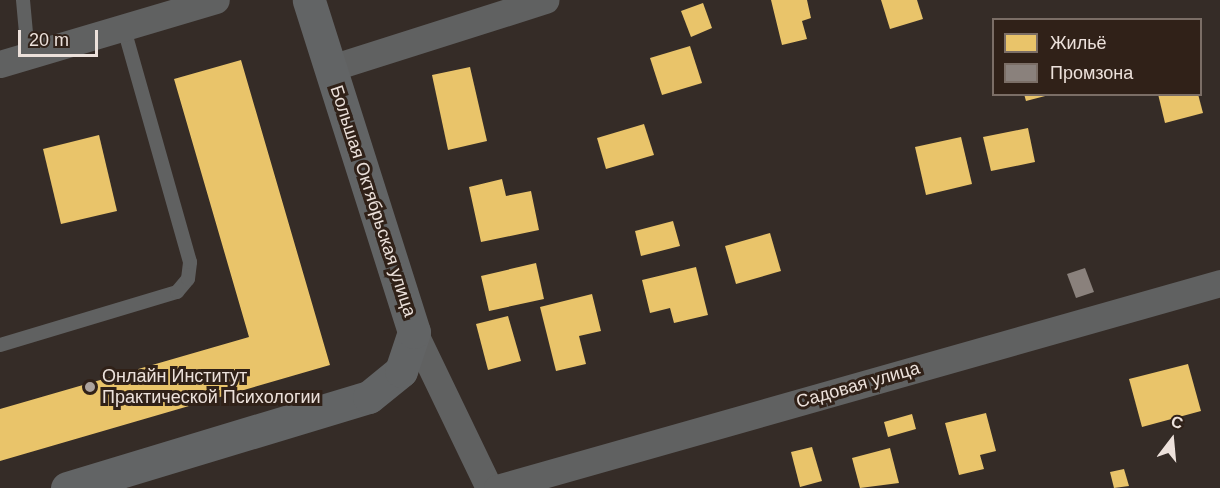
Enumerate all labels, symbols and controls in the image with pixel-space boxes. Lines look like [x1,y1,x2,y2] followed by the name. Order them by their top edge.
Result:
[21,18,100,56] scale bar
[992,18,1202,96] legend
[29,30,69,50] text: 20 m
[1050,33,1107,53] text: Жильё
[1050,63,1133,83] text: Промзона
[325,83,421,319] street label: Большая Октябрьская улица
[794,357,922,413] street label: Садовая улица
[102,366,321,409] place label: Онлайн Институт Практической Психологии
[83,380,97,394] marker: Онлайн Институт Практической Психологии
[1142,410,1202,470] north arrow
[1169,412,1185,432] text: С

